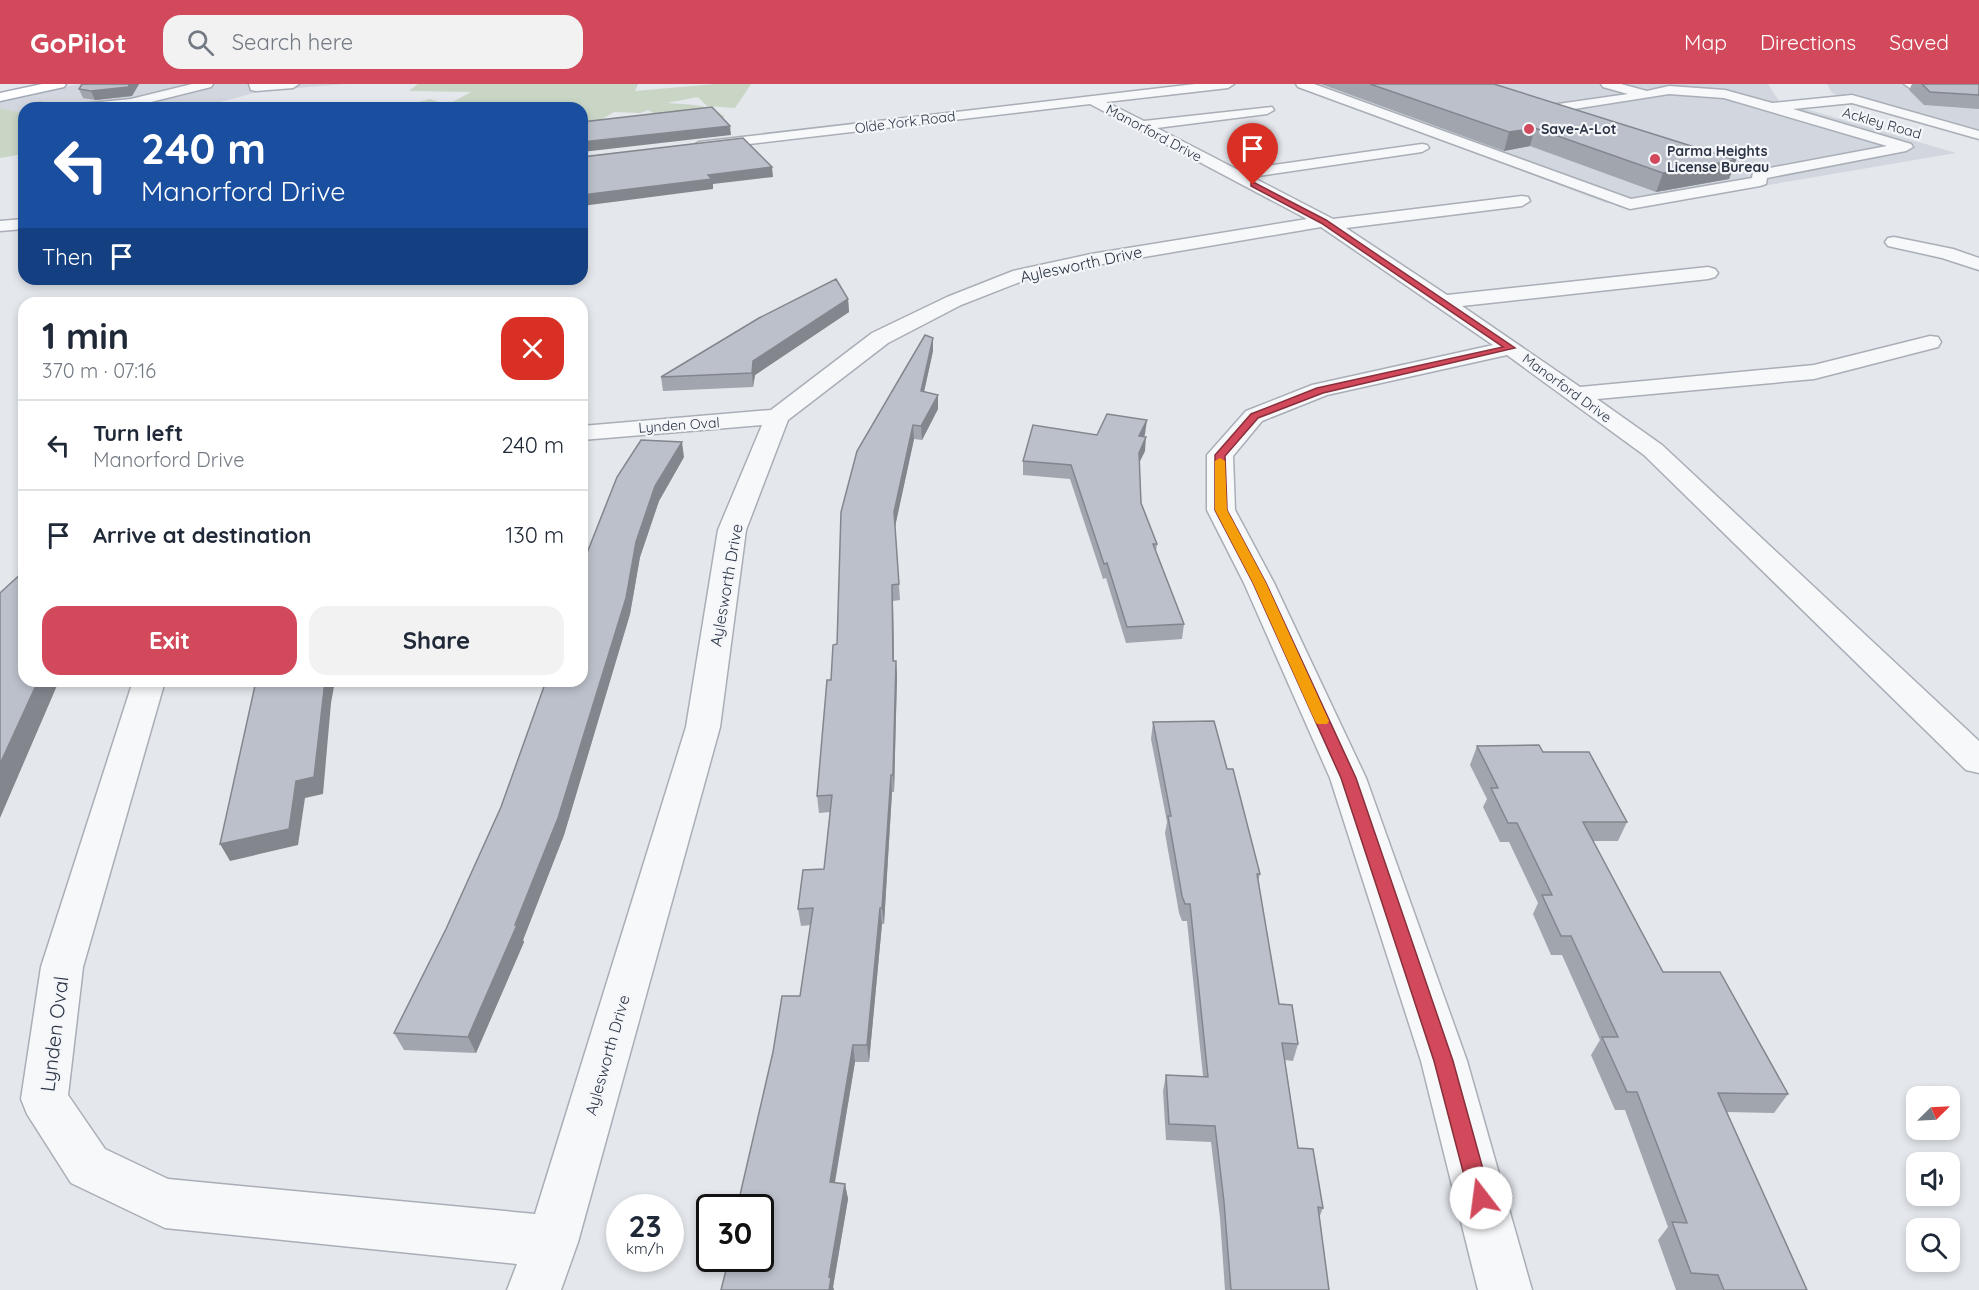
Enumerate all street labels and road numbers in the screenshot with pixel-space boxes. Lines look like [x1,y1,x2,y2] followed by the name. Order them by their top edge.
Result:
[1103,100,1205,166] street label: Manorford Drive
[1841,103,1923,143] street label: Ackley Road
[854,107,956,137] street label: Olde York Road
[1018,241,1144,287] street label: Aylesworth Drive
[1519,350,1615,427] street label: Manorford Drive
[638,413,720,437] street label: Lynden Oval
[705,522,747,648] street label: Aylesworth Drive
[35,975,73,1093] street label: Lynden Oval
[580,992,634,1118] street label: Aylesworth Drive

